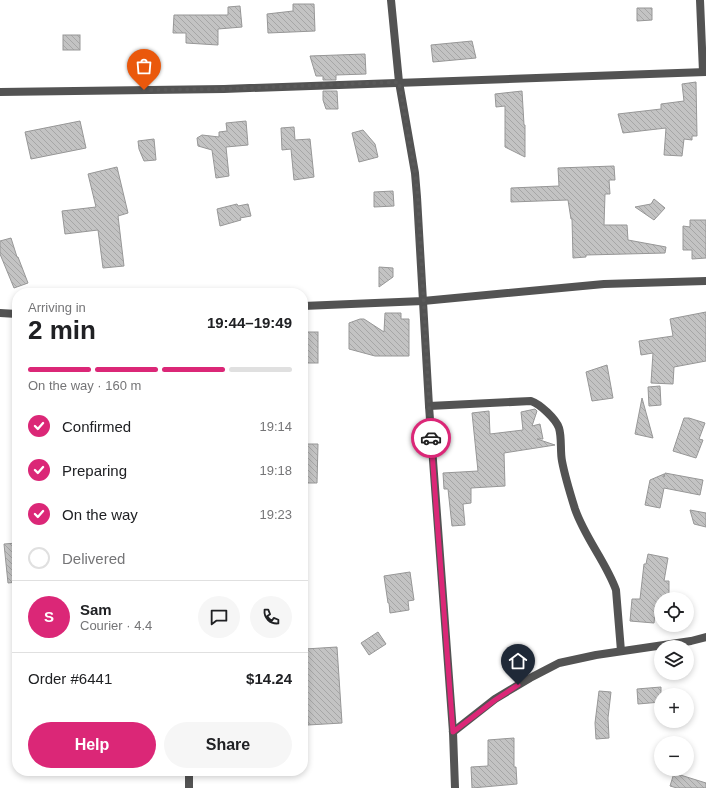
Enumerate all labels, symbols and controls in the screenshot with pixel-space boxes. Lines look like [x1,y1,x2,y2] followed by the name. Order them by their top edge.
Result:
[127,49,161,90] pin
[133,55,155,77] icon: bag
[28,300,86,315] text: Arriving in
[207,314,292,331] text: 19:44–19:49
[28,315,96,345] text: 2 min
[28,378,141,393] text: On the way · 160 m
[28,415,50,437] icon: check
[62,418,131,435] text: Confirmed
[411,418,451,458] courier
[259,419,292,434] text: 19:14
[420,427,442,449] icon: car
[28,459,50,481] icon: check
[62,462,127,479] text: Preparing
[259,463,292,478] text: 19:18
[28,503,50,525] icon: check
[62,506,138,523] text: On the way
[259,507,292,522] text: 19:23
[62,550,125,567] text: Delivered
[654,592,694,776] map controls
[654,592,694,632] button: locate
[198,596,240,638] button: chat
[250,596,292,638] button: phone
[80,601,112,618] text: Sam
[44,608,54,625] text: S
[80,618,152,633] text: Courier · 4.4
[654,640,694,680] button: layers
[501,644,535,685] pin
[507,650,529,672] icon: home
[28,670,112,687] text: Order #6441
[246,670,292,687] text: $14.24
[654,688,694,728] button: +
[28,722,156,768] button: Help
[164,722,292,768] button: Share
[654,736,694,776] button: −

